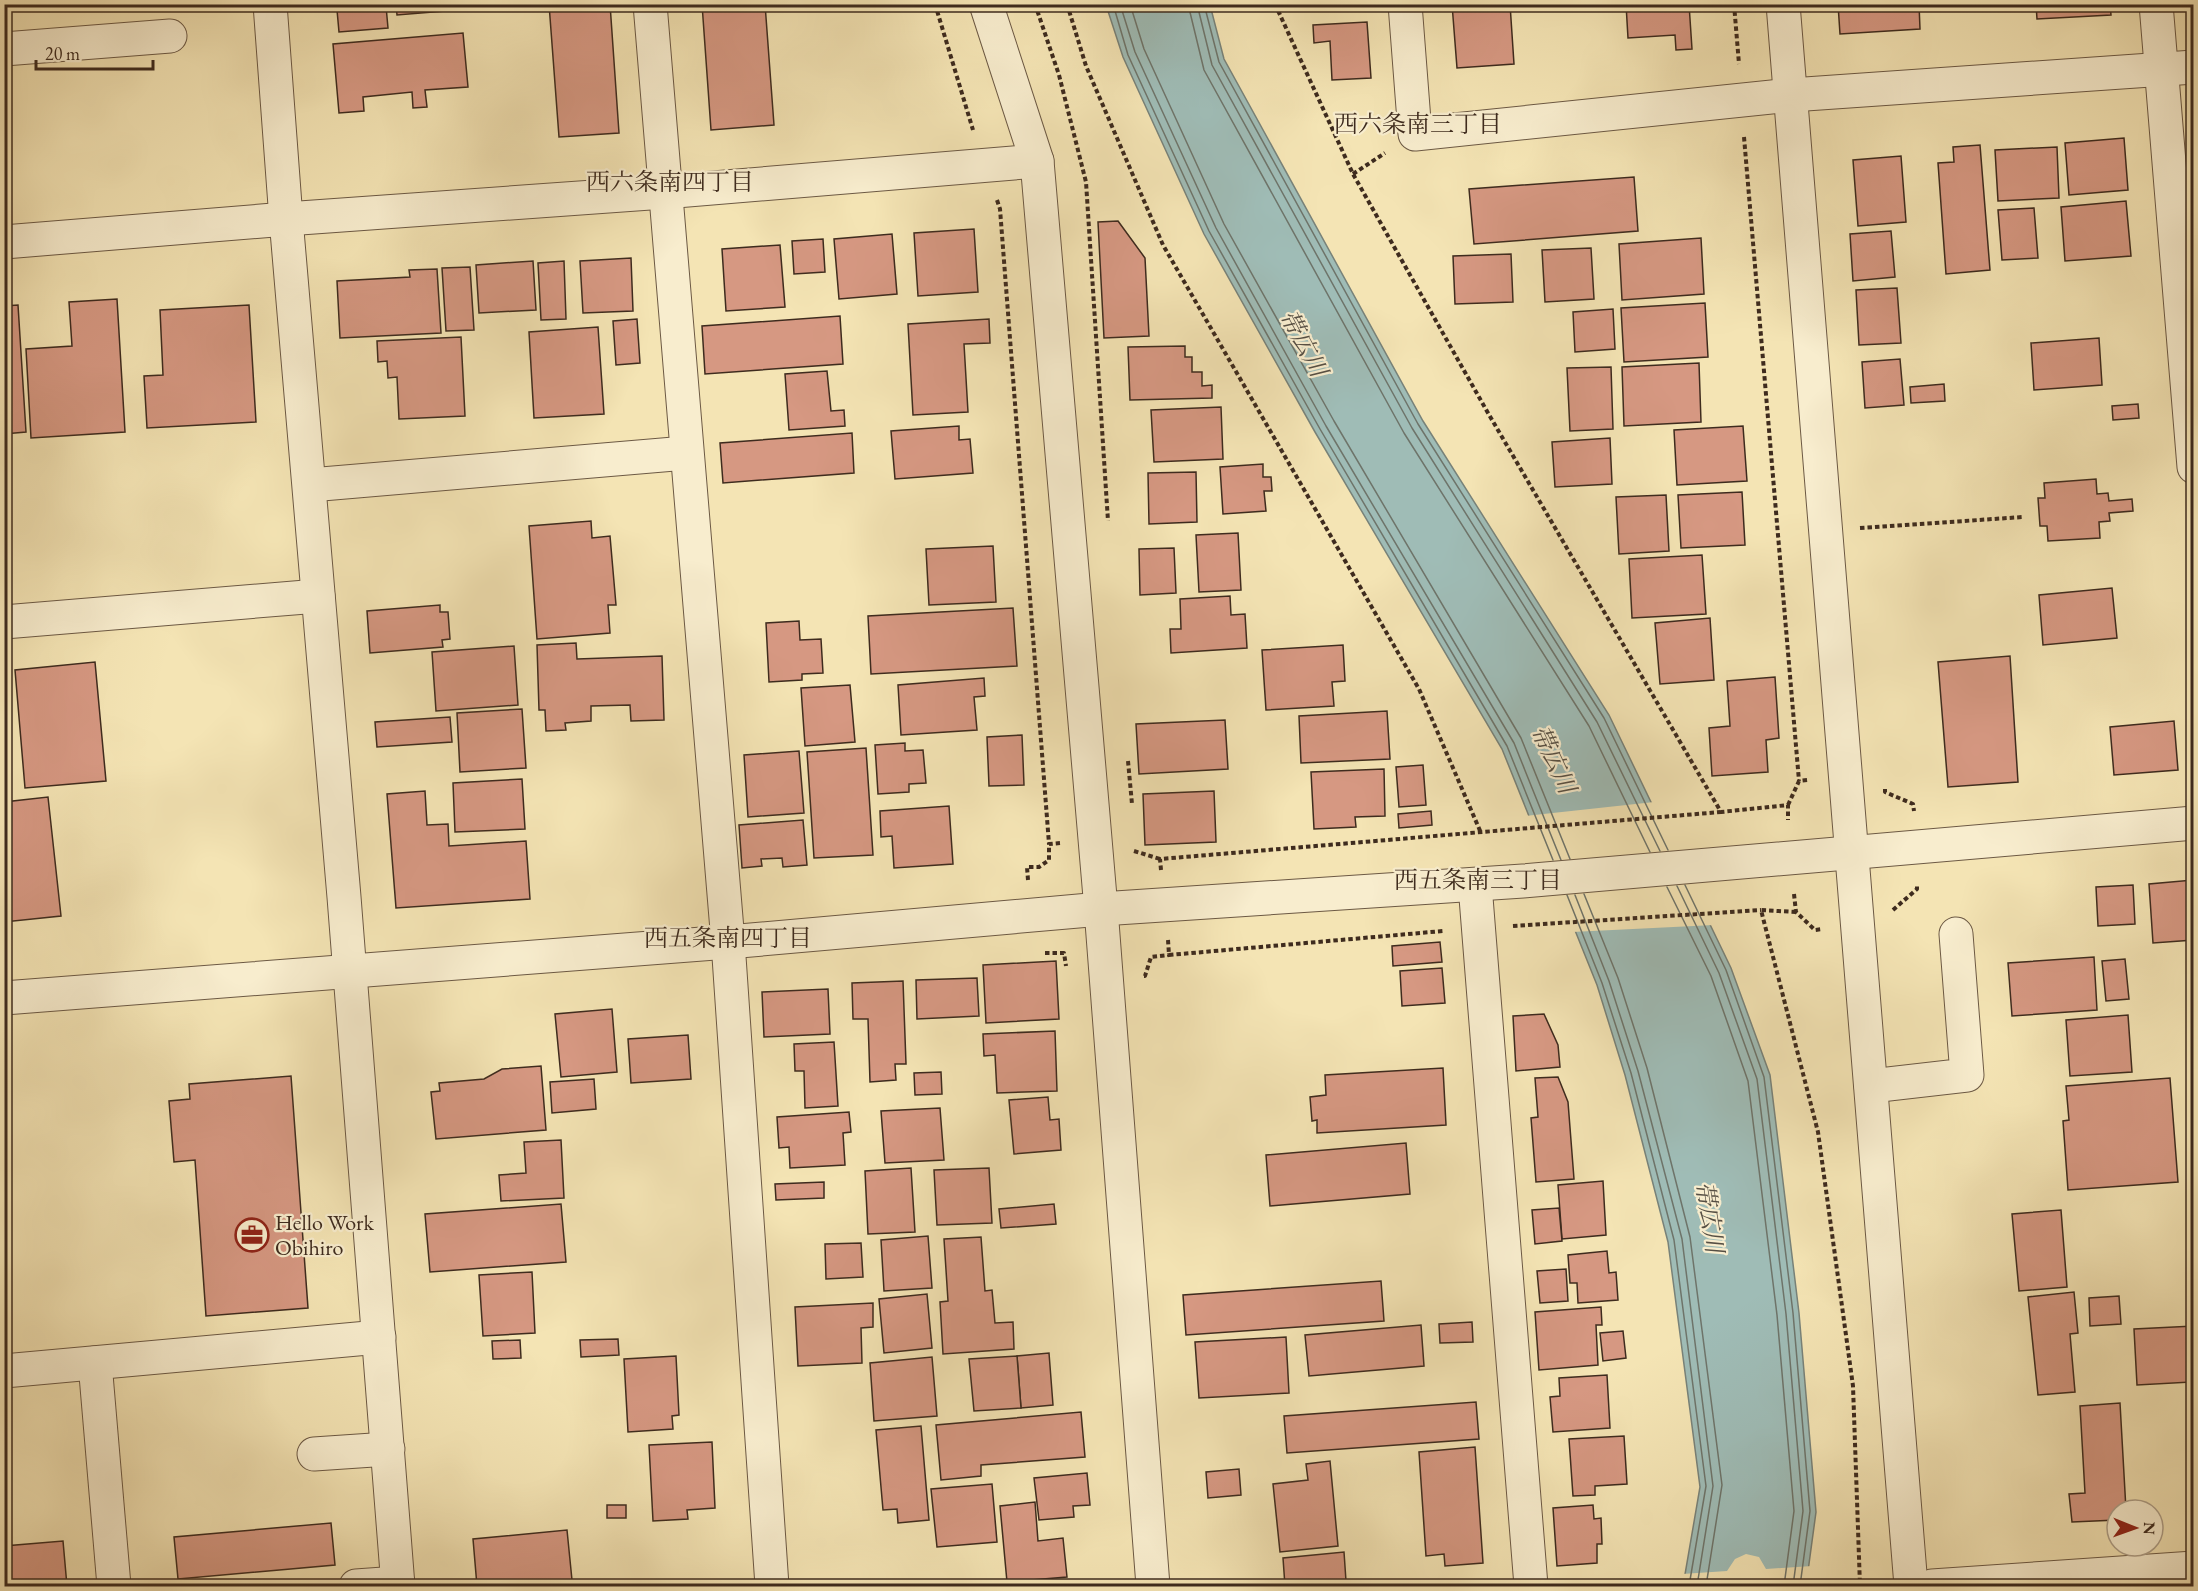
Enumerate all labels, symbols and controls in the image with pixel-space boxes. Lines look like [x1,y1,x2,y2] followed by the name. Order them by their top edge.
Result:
[36,33,153,71] scale bar
[45,42,80,65] text: 20 m
[1334,108,1502,139] district label: 西六条南三丁目
[586,166,754,197] district label: 西六条南四丁目
[1273,304,1336,385] water label: 帯広川
[1525,720,1585,801] water label: 帯広川
[1394,864,1562,895] district label: 西五条南三丁目
[644,922,812,953] district label: 西五条南四丁目
[1689,1179,1731,1258] water label: 帯広川
[275,1208,374,1262] place label: Hello Work Obihiro
[234,1217,270,1253] office icon: Hello Work Obihiro
[2105,1498,2165,1558] north arrow
[2139,1522,2160,1535] text: N

